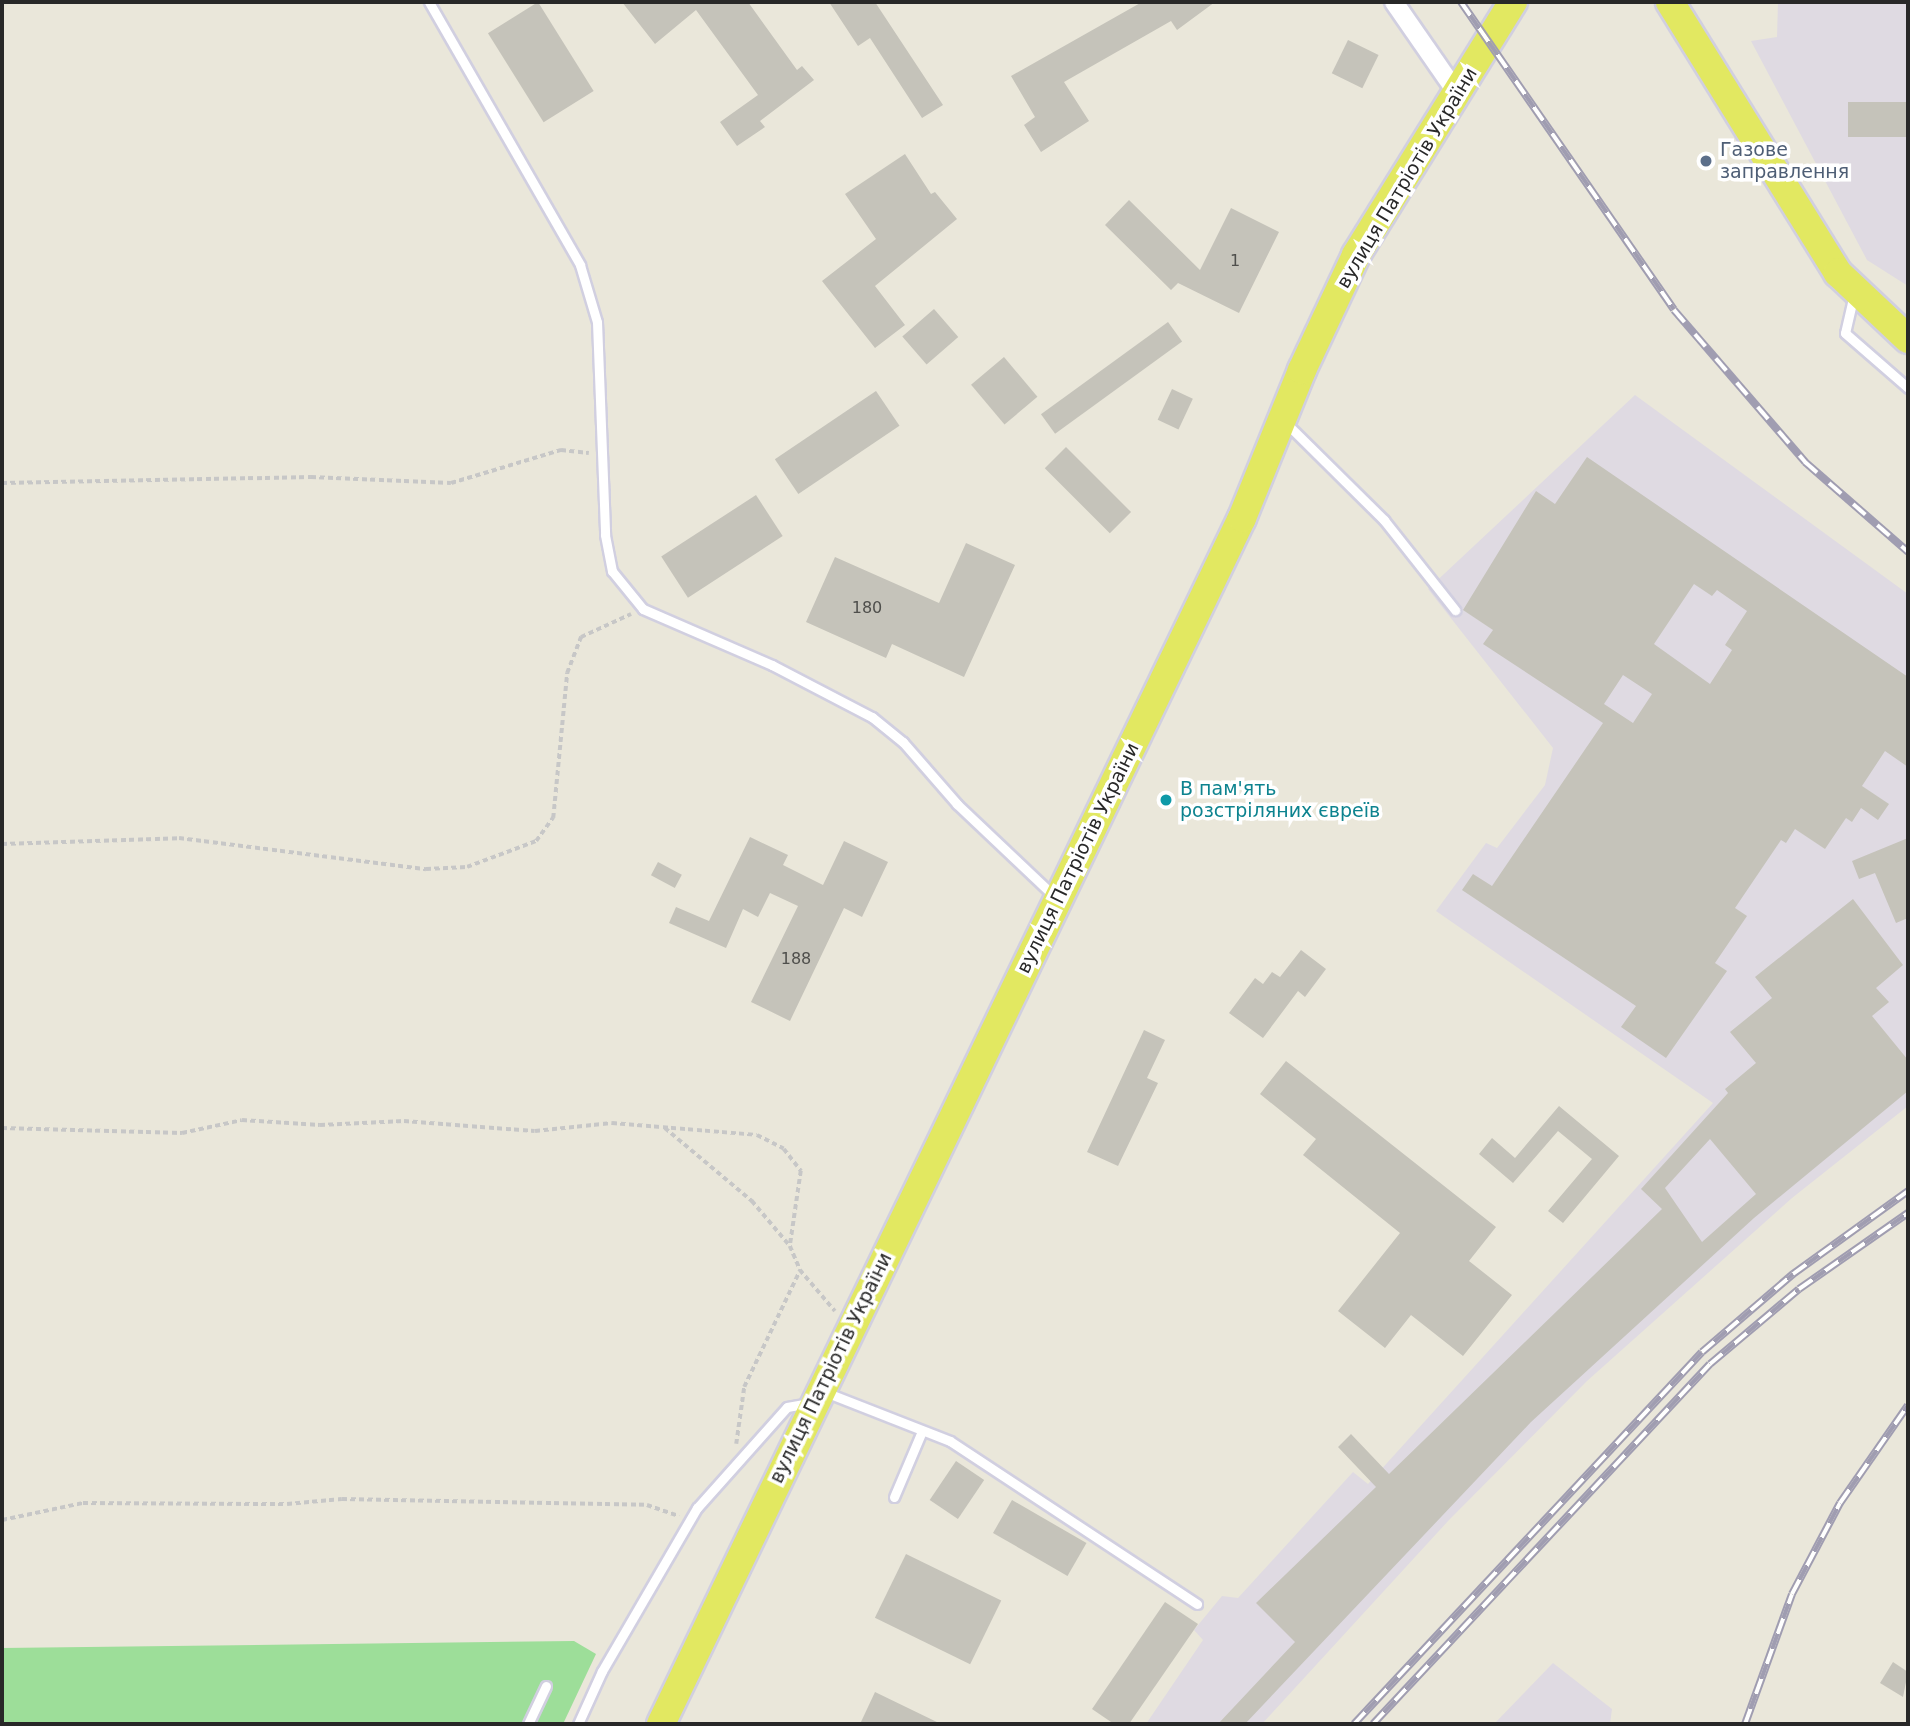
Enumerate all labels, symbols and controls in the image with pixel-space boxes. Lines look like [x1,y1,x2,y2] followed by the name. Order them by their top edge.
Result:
[1332,63,1482,293] street label: вулиця Патріотів України
[1720,139,1849,183] place label: Газове заправлення
[1698,153,1714,169] marker: Газове заправлення
[1230,251,1240,271] house number: 1
[852,598,882,618] house number: 180
[1012,739,1144,977] street label: вулиця Патріотів України
[1180,778,1380,822] place label: В пам'ять розстріляних євреїв
[1158,792,1174,808] marker: В пам'ять розстріляних євреїв
[781,949,811,969] house number: 188
[765,1249,897,1487] street label: вулиця Патріотів України

